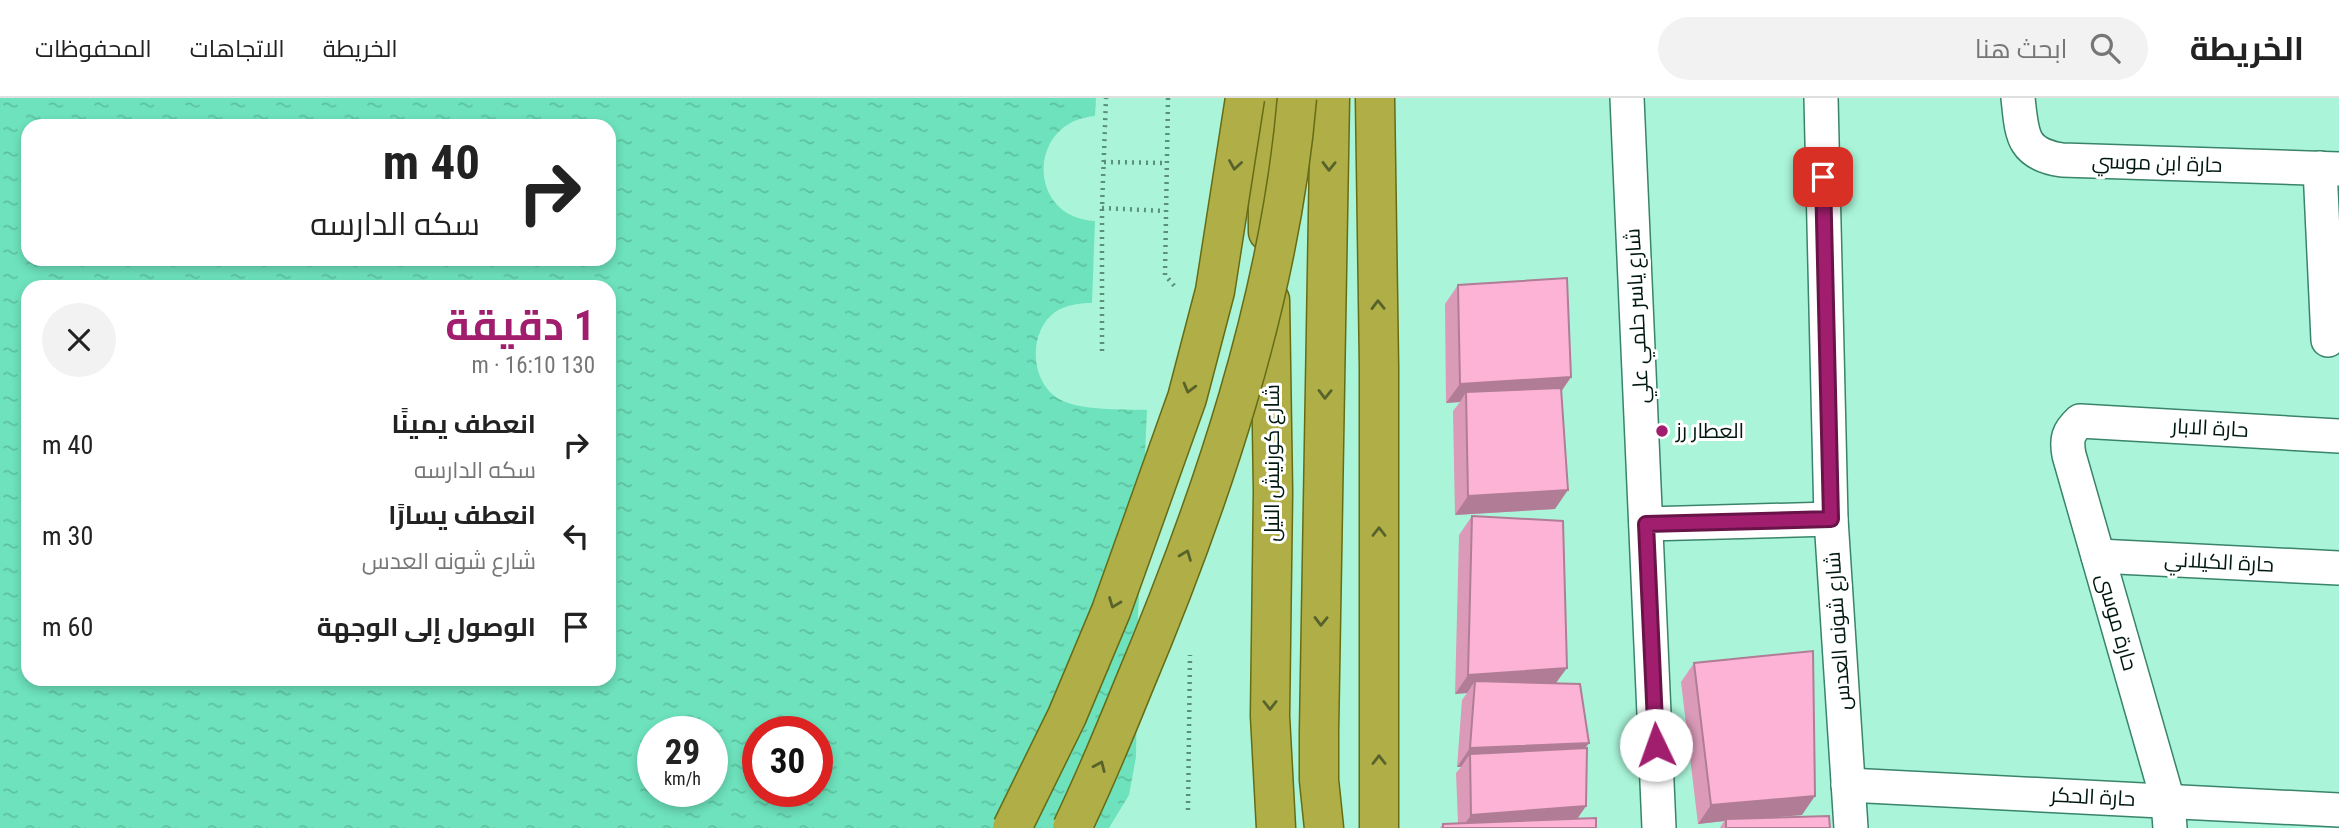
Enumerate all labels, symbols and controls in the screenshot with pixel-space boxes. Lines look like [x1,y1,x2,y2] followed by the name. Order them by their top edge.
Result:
[1658,17,2148,80] search box
[2086,29,2124,67] icon: search
[2190,29,2304,68] text: الخريطة
[1975,34,2068,64] text: ابحث هنا
[35,35,152,63] text: المحفوظات
[190,35,285,63] text: الاتجاهات
[323,35,398,63] text: الخريطة
[383,134,480,191] text: 40 m
[504,147,595,238] icon: right
[1793,147,1853,207] pin
[2091,149,2223,180] street label: حارة ابن موسي
[1804,158,1842,196] icon: arrive
[1228,160,1243,171] one-way arrow
[1321,161,1337,172] one-way arrow
[310,205,480,243] text: سكه الدارسه
[1620,227,1658,404] street label: شارع ياسر حلمي علي
[1370,299,1386,310] one-way arrow
[445,301,595,350] text: 1 دقيقة
[42,303,116,377] button: close
[471,352,595,379] text: 130 m · 16:10
[1183,382,1198,394] one-way arrow
[1260,384,1286,542] street label: شارع كورنيش النيل
[1317,389,1333,399] one-way arrow
[391,409,536,439] text: انعطف يمينًا
[2170,414,2249,442] street label: حارة الابار
[1675,419,1744,443] place label: العطار رز
[1654,423,1670,439] marker: العطار رز
[557,426,595,464] icon: right
[42,430,93,460] text: 40 m
[414,457,536,484] text: سكه الدارسه
[388,500,536,530] text: انعطف يسارًا
[557,517,595,555] icon: left
[42,521,93,551] text: 30 m
[1371,527,1387,537] one-way arrow
[2163,547,2275,581] street label: حارة الكيلاني
[362,548,536,575] text: شارع شونه العدس
[1178,550,1192,562] one-way arrow
[1820,551,1858,711] street label: شارع شونه العدس
[2091,571,2142,674] street label: حارة موسى
[1108,596,1122,608] one-way arrow
[557,608,595,646] icon: arrive
[42,612,93,642] text: 60 m
[317,612,536,642] text: الوصول إلى الوجهة
[1313,616,1329,627] one-way arrow
[1262,700,1278,711] one-way arrow
[1619,708,1693,782] position arrow
[742,716,833,807] speed limit sign: 30
[665,732,700,773] text: 29
[1371,754,1387,765] one-way arrow
[1092,760,1106,773] one-way arrow
[664,768,701,789] text: km/h
[2049,783,2136,811] street label: حارة الحكر

